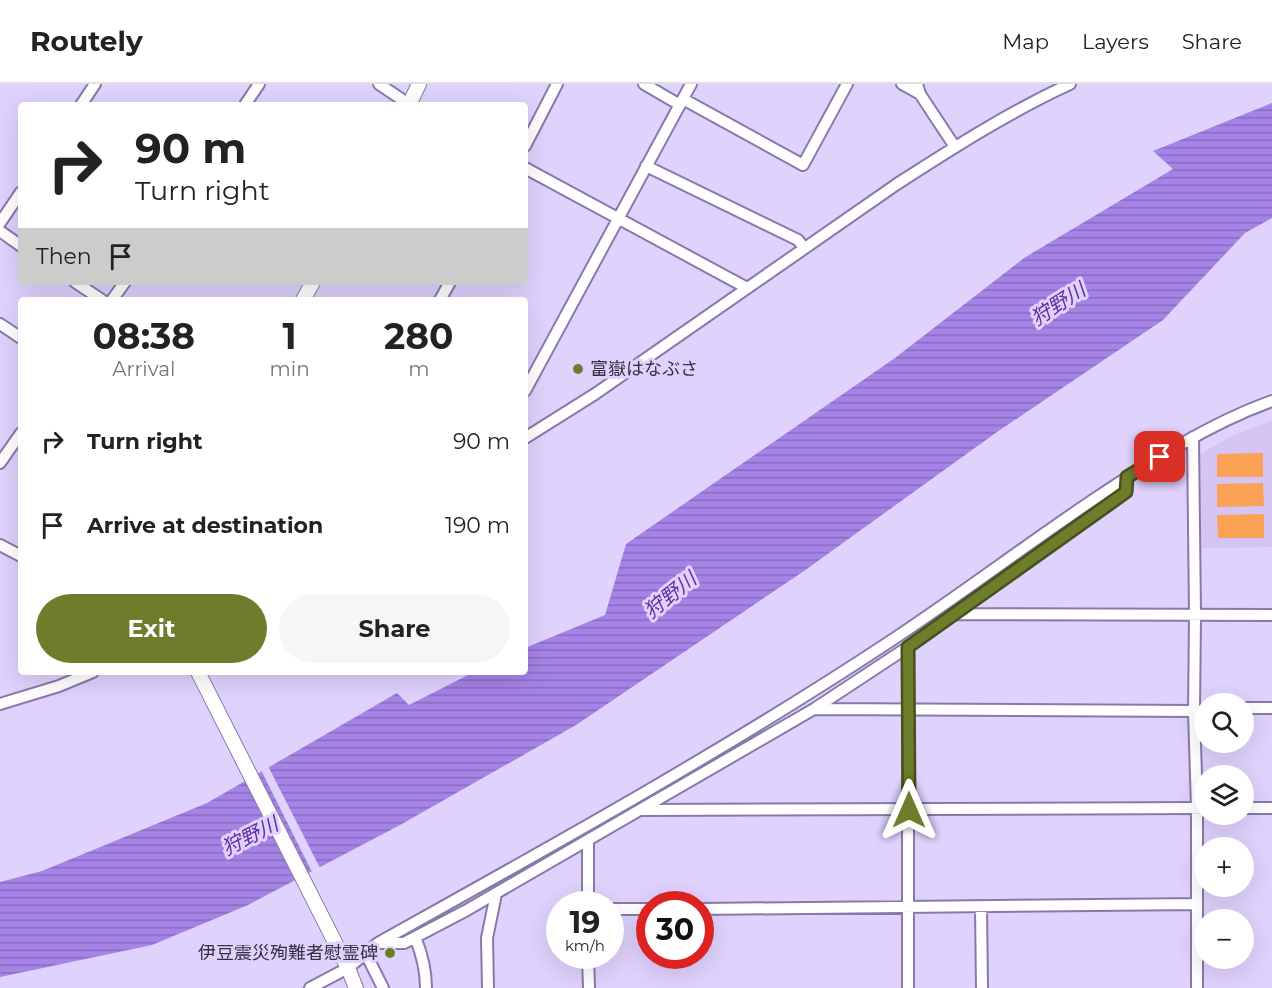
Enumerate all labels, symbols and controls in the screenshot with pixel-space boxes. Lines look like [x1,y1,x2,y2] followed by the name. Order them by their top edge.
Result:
[30,24,143,58] text: Routely
[1002,29,1049,54] text: Map
[1082,29,1149,54] text: Layers
[1182,29,1242,54] text: Share
[135,122,246,174] text: 90 m
[36,126,114,204] icon: right
[135,174,270,207] text: Turn right
[104,240,137,273] icon: arrive
[36,243,92,270] text: Then
[1026,277,1091,330] water label: 狩野川
[92,314,195,358] text: 08:38
[283,314,297,358] text: 1
[384,314,454,358] text: 280
[112,357,175,381] text: Arrival
[270,357,310,381] text: min
[408,357,429,381] text: m
[590,358,698,380] place label: 富嶽はなぶさ
[571,362,585,376] marker: 富嶽はなぶさ
[36,425,69,458] icon: right
[87,428,202,455] text: Turn right
[453,428,510,455] text: 90 m
[1134,431,1185,482] pin
[1143,440,1176,473] icon: arrive
[36,509,69,542] icon: arrive
[87,512,323,539] text: Arrive at destination
[445,512,510,539] text: 190 m
[639,566,702,623] water label: 狩野川
[36,594,267,663] button: Exit
[279,594,510,663] button: Share
[1194,693,1254,969] map controls
[1194,693,1254,753] button: search
[1194,765,1254,825] button: layers
[877,778,941,842] position arrow
[218,811,284,860] water label: 狩野川
[1194,837,1254,897] button: +
[636,891,714,969] speed limit sign: 30
[570,904,600,941] text: 19
[1194,909,1254,969] button: −
[565,936,605,955] text: km/h
[198,942,378,964] place label: 伊豆震災殉難者慰霊碑
[383,946,397,960] marker: 伊豆震災殉難者慰霊碑

